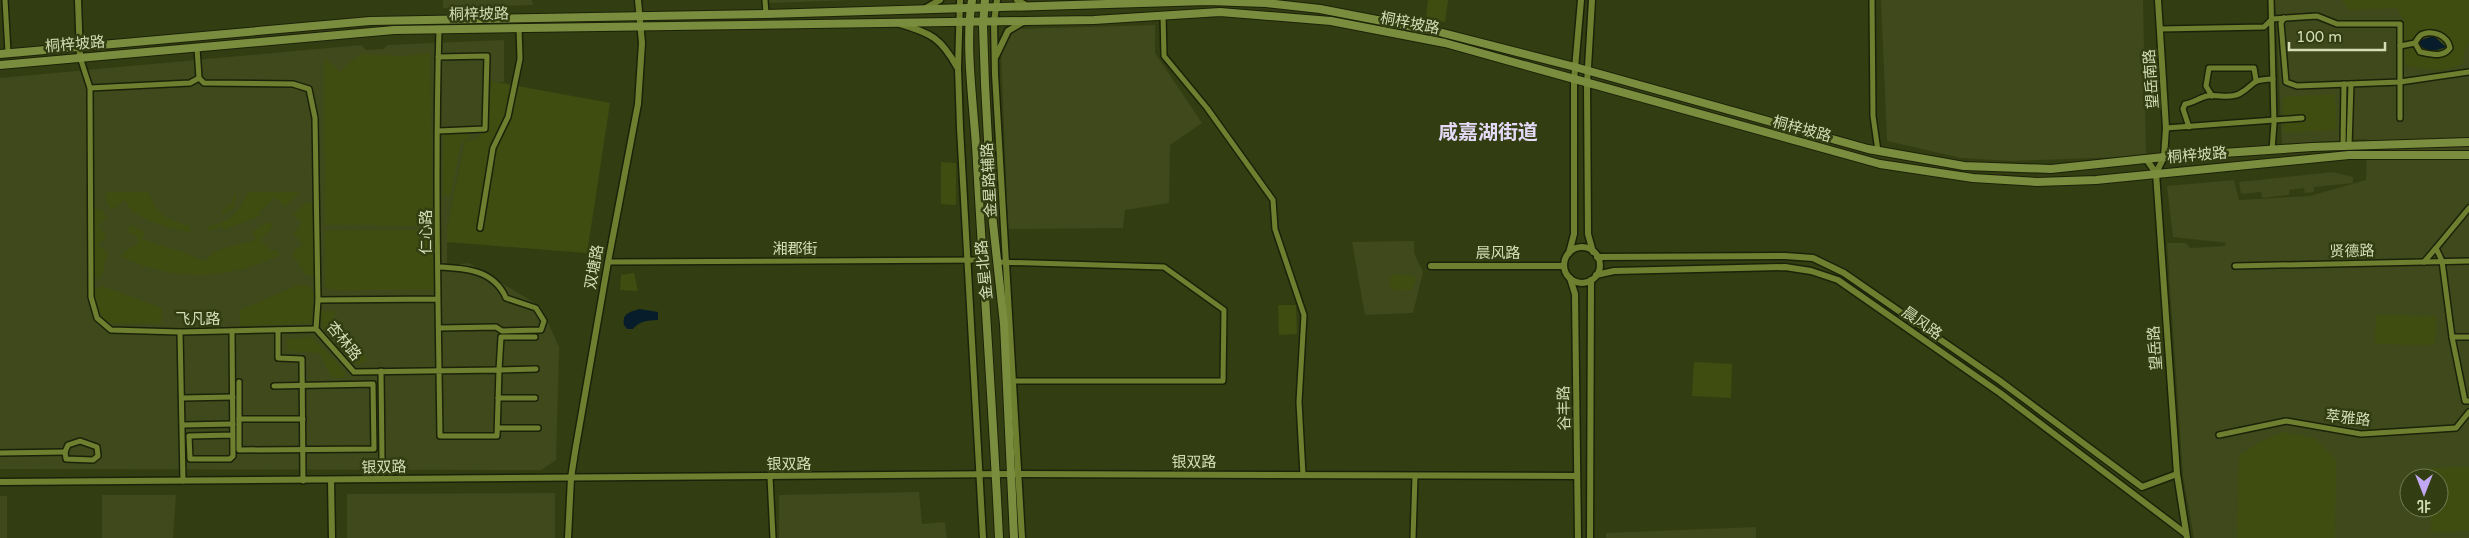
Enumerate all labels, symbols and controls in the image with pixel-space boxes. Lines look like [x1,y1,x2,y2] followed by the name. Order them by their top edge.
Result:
[449,4,509,24] street label: 桐梓坡路
[1379,8,1441,38] street label: 桐梓坡路
[2289,20,2385,52] scale bar
[2296,28,2342,46] text: 100 m
[44,32,106,56] street label: 桐梓坡路
[2140,48,2162,110] street label: 望岳南路
[1771,113,1833,145] street label: 桐梓坡路
[1438,121,1538,145] district label: 咸嘉湖街道
[978,142,1000,218] street label: 金星路辅路
[2166,143,2228,167] street label: 桐梓坡路
[417,209,435,255] street label: 仁心路
[972,239,996,301] street label: 金星北路
[772,240,818,258] street label: 湘郡街
[2329,242,2375,260] street label: 贤德路
[581,243,607,291] street label: 双塘路
[1475,244,1521,262] street label: 晨风路
[1898,303,1946,343] street label: 晨风路
[175,310,221,328] street label: 飞凡路
[323,318,365,364] street label: 杏林路
[2144,325,2166,371] street label: 望岳路
[1555,385,1573,431] street label: 谷丰路
[2325,407,2371,429] street label: 萃雅路
[1171,453,1217,471] street label: 银双路
[766,455,812,473] street label: 银双路
[361,458,407,476] street label: 银双路
[2399,468,2449,518] north arrow
[2417,497,2431,514] text: 北

